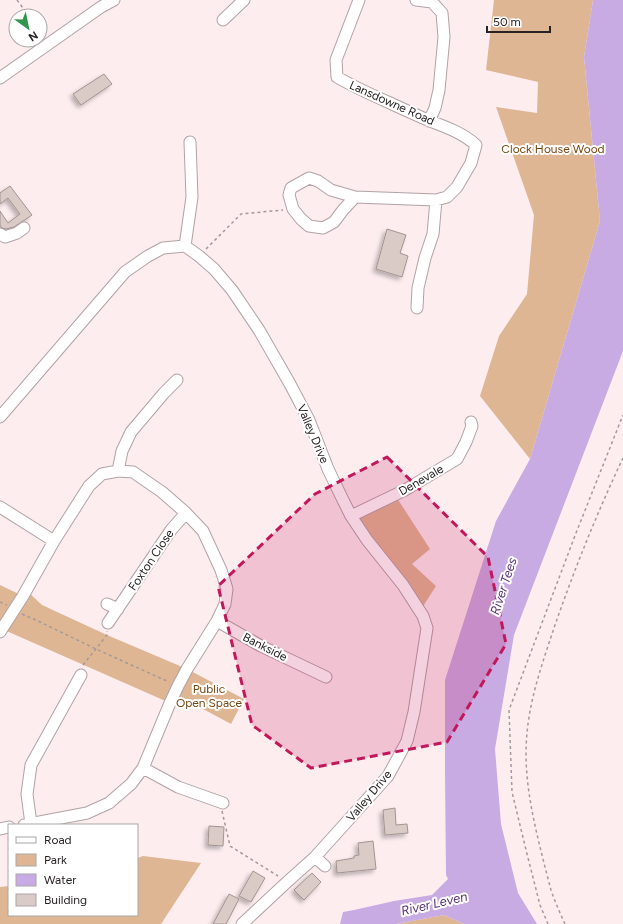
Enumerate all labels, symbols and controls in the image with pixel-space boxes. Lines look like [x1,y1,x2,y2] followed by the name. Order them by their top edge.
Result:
[8,8,48,48] north arrow
[487,8,550,34] scale bar
[493,15,521,29] text: 50 m
[26,28,40,44] text: N
[347,78,437,128] street label: Lansdowne Road
[501,142,605,156] park label: Clock House Wood
[294,402,332,466] street label: Valley Drive
[396,461,446,498] street label: Denevale
[125,526,177,593] street label: Foxton Close
[487,556,520,617] water label: River Tees
[240,630,290,664] street label: Bankside
[176,682,243,710] park label: Public Open Space
[344,767,395,824] street label: Valley Drive
[8,824,138,916] legend
[44,833,72,847] text: Road
[44,853,67,867] text: Park
[44,873,76,887] text: Water
[400,889,469,918] water label: River Leven
[44,893,87,907] text: Building

